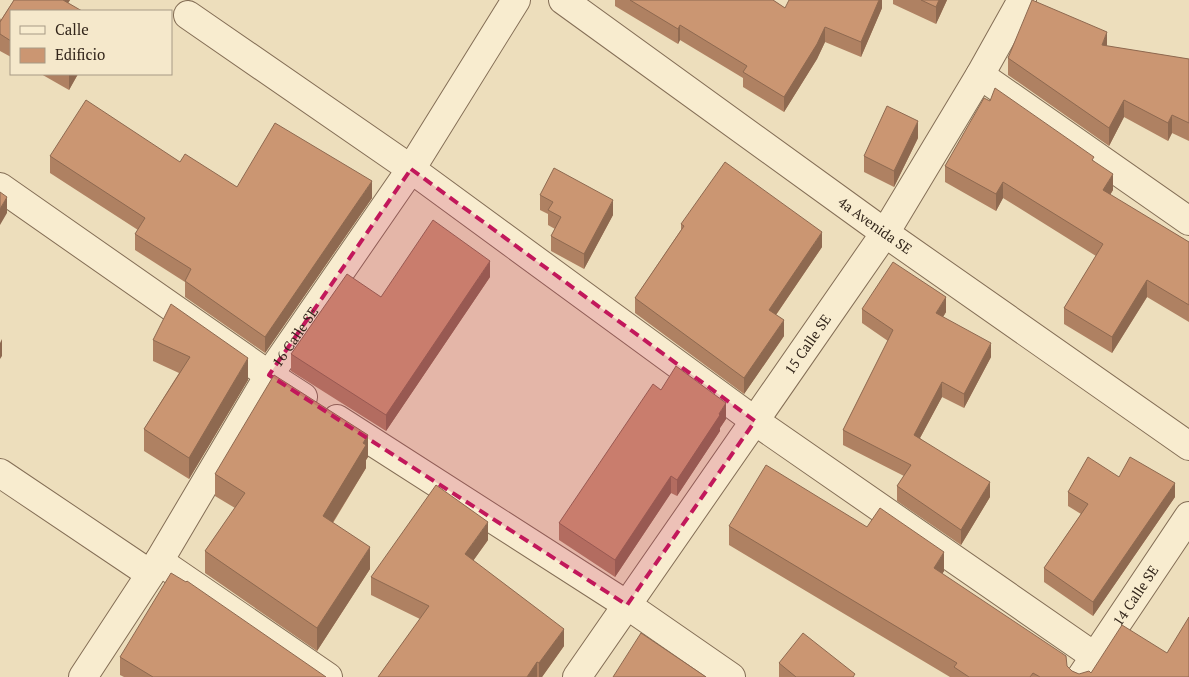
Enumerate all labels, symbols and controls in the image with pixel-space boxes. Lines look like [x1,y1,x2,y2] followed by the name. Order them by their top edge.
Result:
[10,10,172,75] legend
[55,19,89,39] text: Calle
[55,44,105,64] text: Edificio
[835,192,916,258] street label: 4a Avenida SE
[267,303,322,370] street label: 16 Calle SE
[780,310,835,378] street label: 15 Calle SE
[1108,561,1162,629] street label: 14 Calle SE

